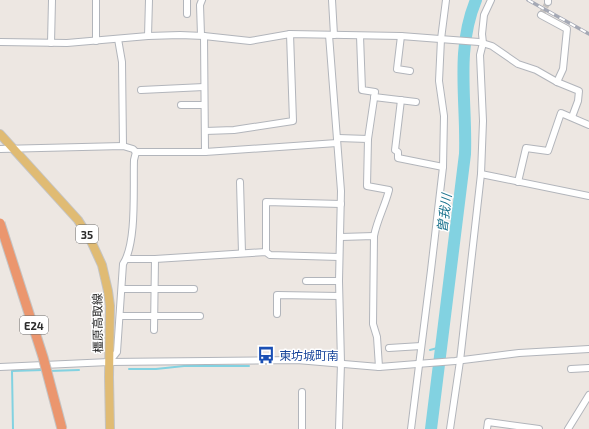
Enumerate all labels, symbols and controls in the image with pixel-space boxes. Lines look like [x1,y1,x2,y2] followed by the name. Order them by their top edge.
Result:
[434,191,455,233] water label: 曽我川
[76,225,98,243] road number: 35
[89,293,105,353] street label: 橿原高取線
[20,316,48,334] road number: E24
[256,345,276,365] bus stop icon: 東坊城町南
[279,348,339,362] place label: 東坊城町南

